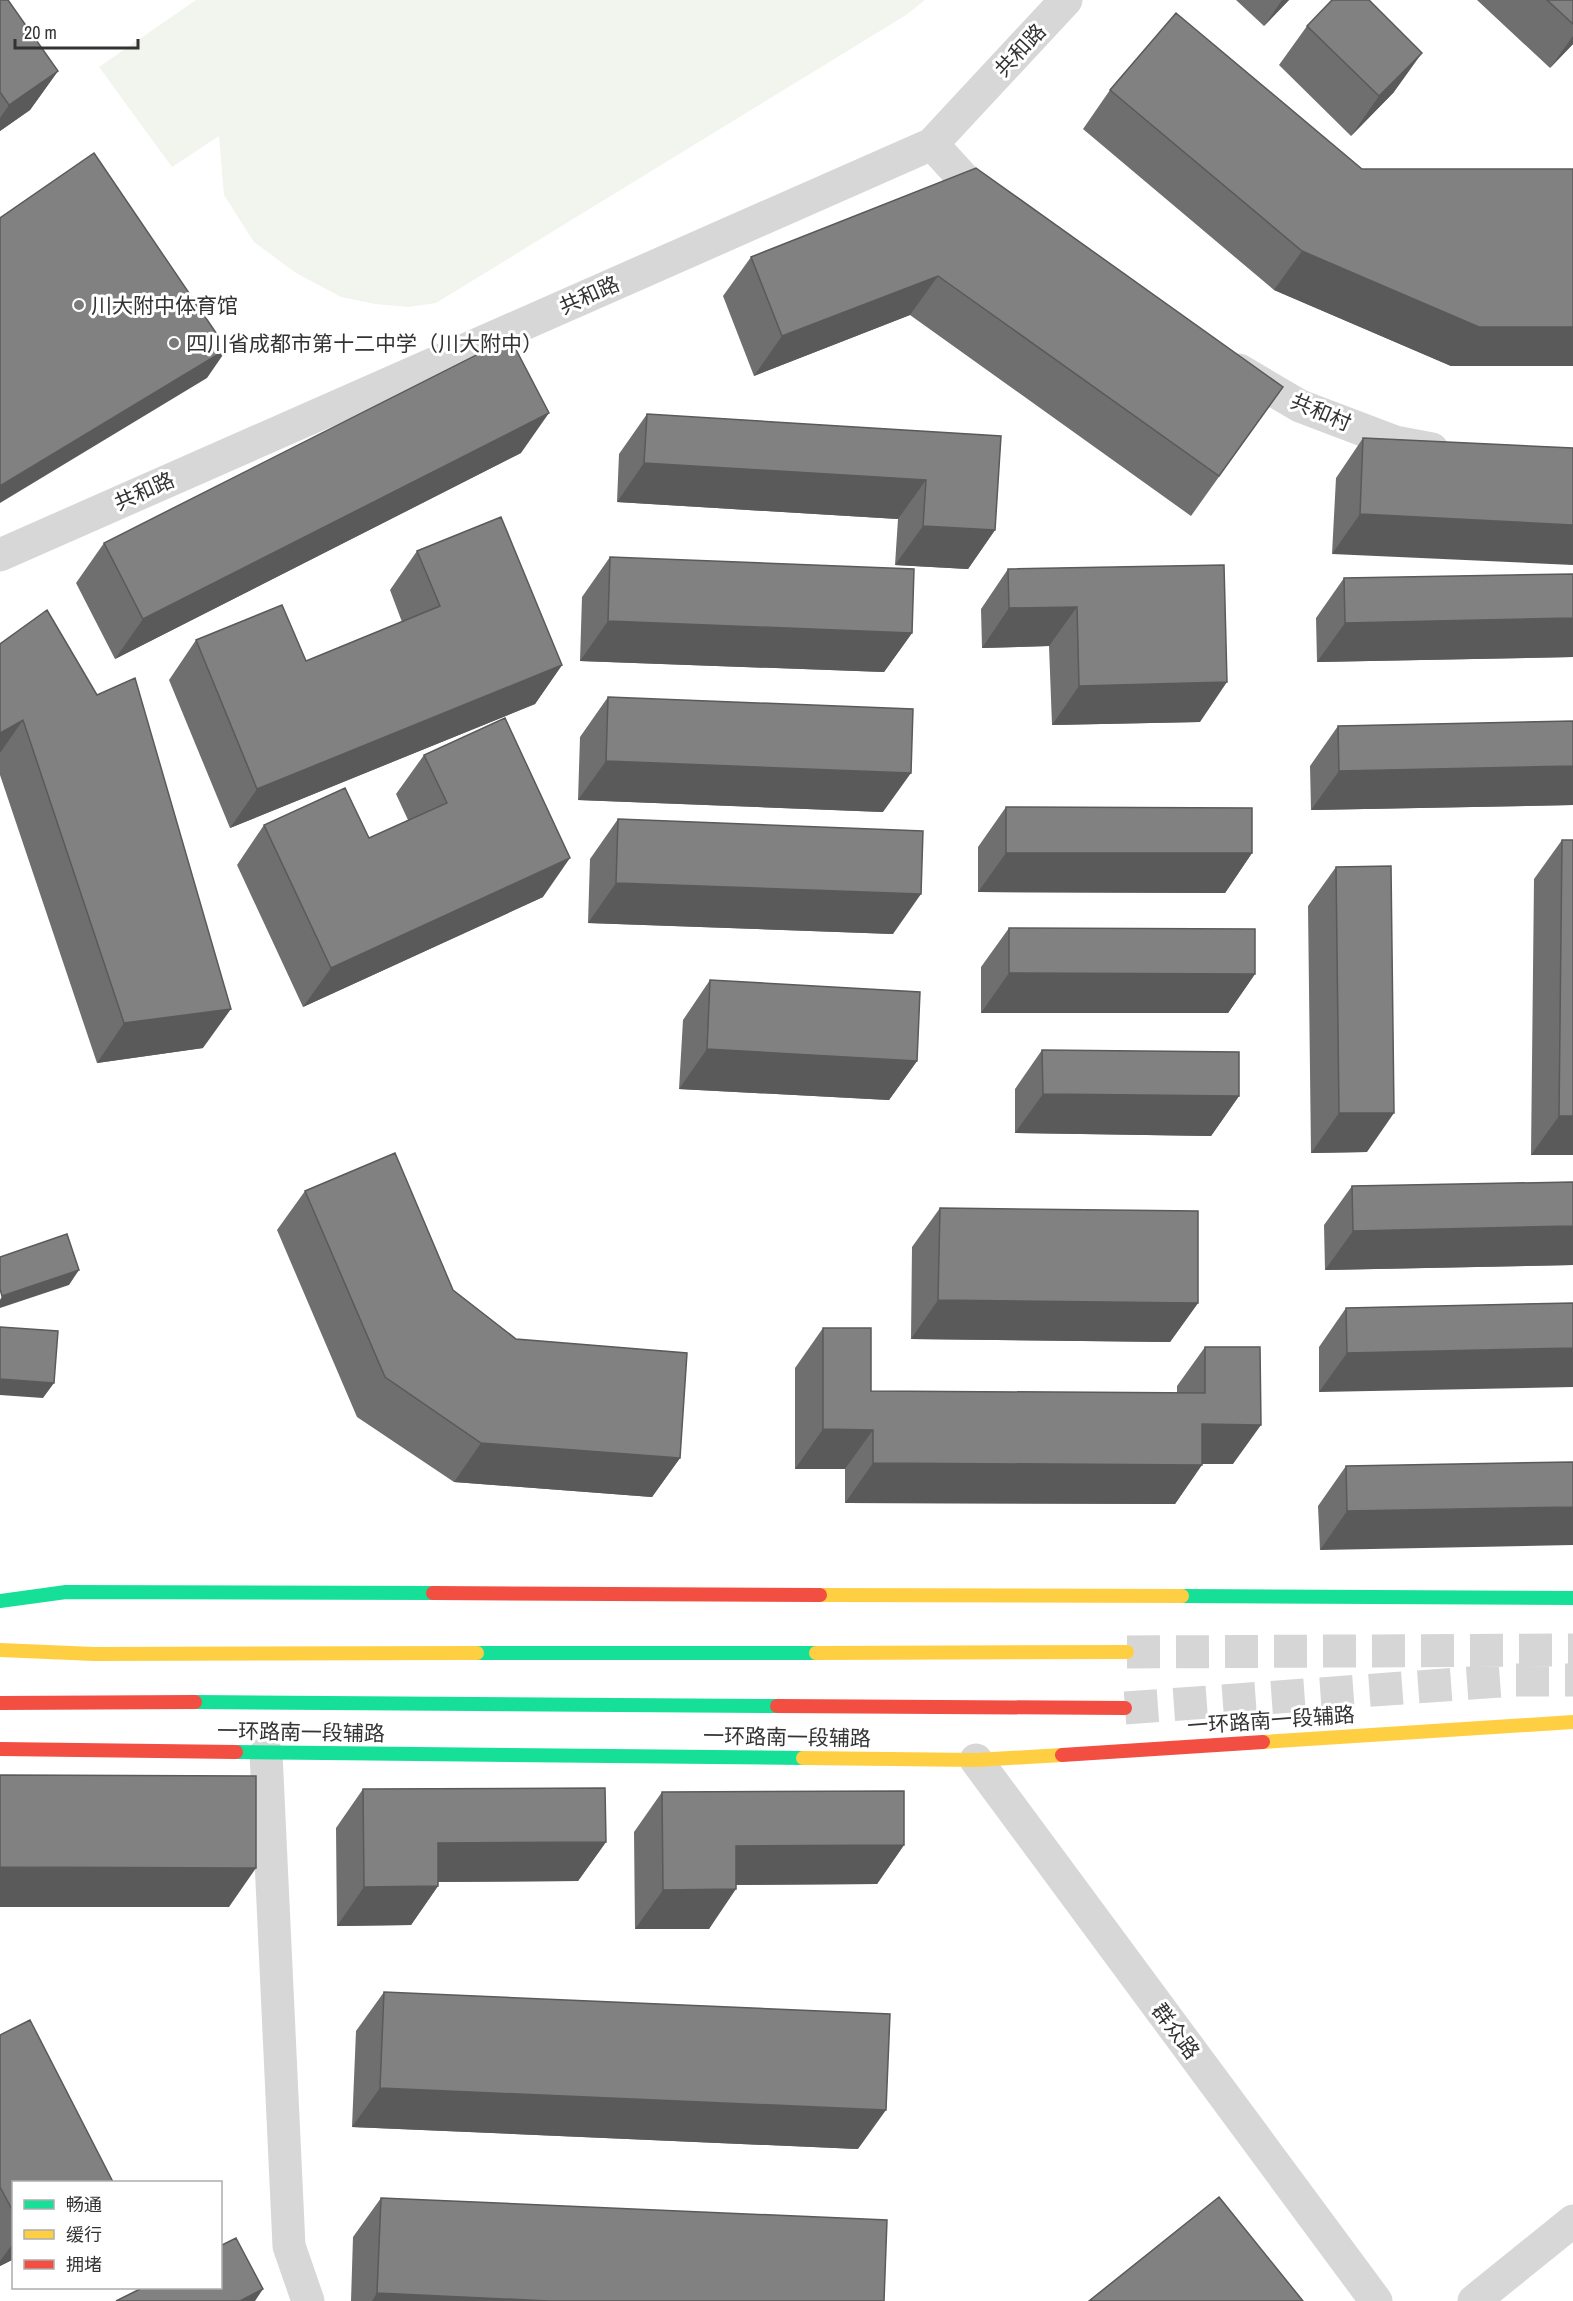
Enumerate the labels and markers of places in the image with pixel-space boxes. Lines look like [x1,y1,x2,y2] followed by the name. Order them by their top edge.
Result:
[91,291,238,320] place label: 川大附中体育馆
[72,298,86,312] marker: 川大附中体育馆
[186,329,543,358] place label: 四川省成都市第十二中学（川大附中）
[167,336,181,350] marker: 四川省成都市第十二中学（川大附中）

